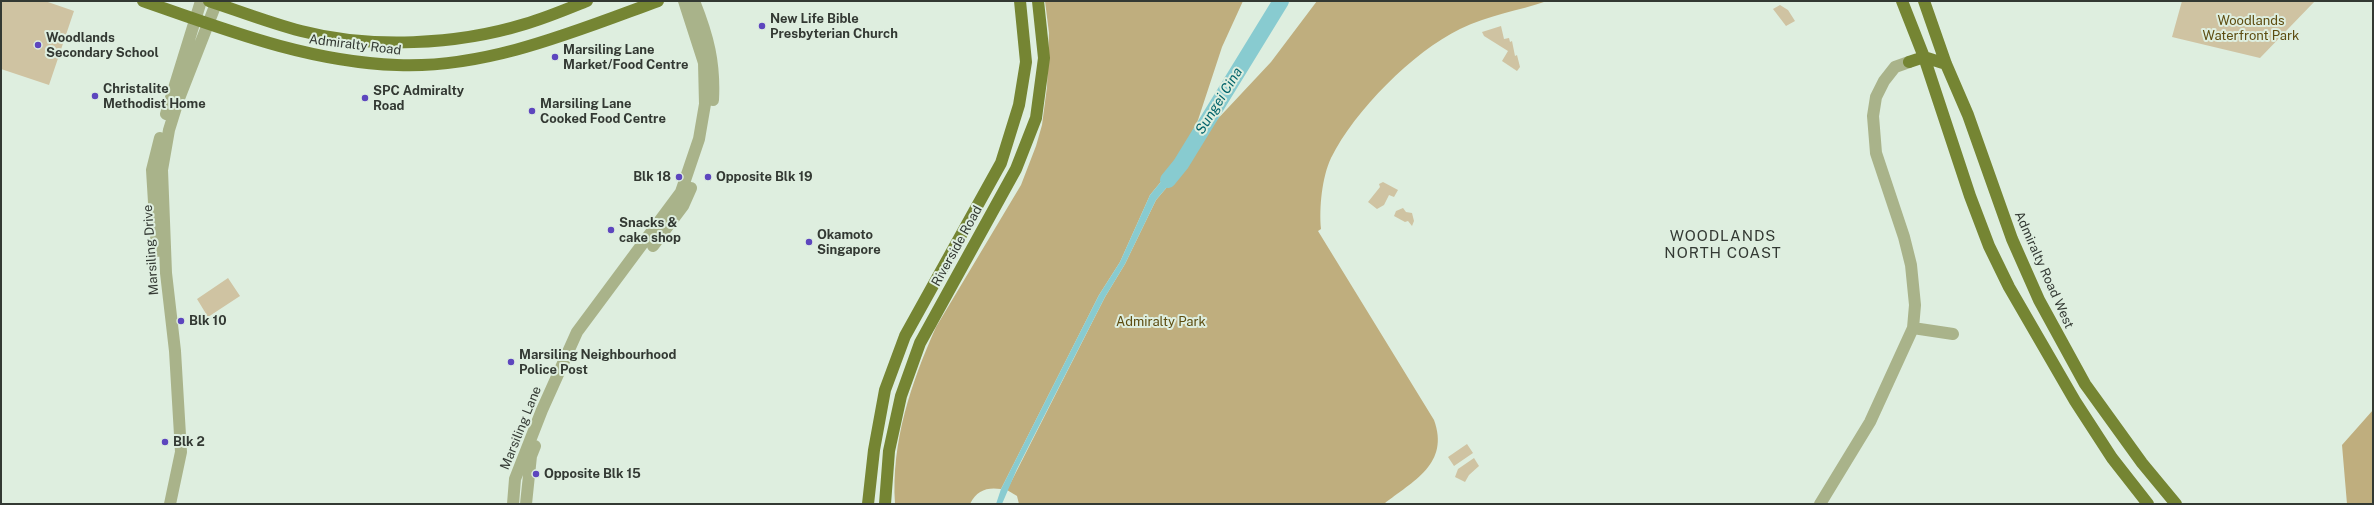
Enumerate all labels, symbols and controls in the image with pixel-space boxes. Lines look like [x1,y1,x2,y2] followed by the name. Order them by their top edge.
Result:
[770,11,898,42] place label: New Life Bible Presbyterian Church
[2203,13,2299,44] park label: Woodlands Waterfront Park
[757,21,767,31] marker: New Life Bible Presbyterian Church
[46,30,159,61] place label: Woodlands Secondary School
[308,32,402,58] street label: Admiralty Road
[33,40,43,50] marker: Woodlands Secondary School
[563,42,689,73] place label: Marsiling Lane Market/Food Centre
[550,52,560,62] marker: Marsiling Lane Market/Food Centre
[1192,65,1246,137] water label: Sungei Cina
[103,81,206,112] place label: Christalite Methodist Home
[373,83,464,114] place label: SPC Admiralty Road
[90,91,100,101] marker: Christalite Methodist Home
[360,93,370,103] marker: SPC Admiralty Road
[540,96,666,127] place label: Marsiling Lane Cooked Food Centre
[527,106,537,116] marker: Marsiling Lane Cooked Food Centre
[633,169,671,185] place label: Blk 18
[716,169,813,185] place label: Opposite Blk 19
[674,172,684,182] marker: Blk 18
[703,172,713,182] marker: Opposite Blk 19
[928,203,986,289] street label: Riverside Road
[140,204,162,296] street label: Marsiling Drive
[2011,209,2077,331] street label: Admiralty Road West
[619,215,681,246] place label: Snacks & cake shop
[606,225,616,235] marker: Snacks & cake shop
[817,227,881,258] place label: Okamoto Singapore
[1664,227,1782,262] district label: WOODLANDS NORTH COAST
[804,237,814,247] marker: Okamoto Singapore
[189,313,227,329] place label: Blk 10
[1116,314,1206,330] park label: Admiralty Park
[176,316,186,326] marker: Blk 10
[519,347,676,378] place label: Marsiling Neighbourhood Police Post
[506,357,516,367] marker: Marsiling Neighbourhood Police Post
[497,384,545,472] street label: Marsiling Lane
[173,434,205,450] place label: Blk 2
[160,437,170,447] marker: Blk 2
[544,466,641,482] place label: Opposite Blk 15
[531,469,541,479] marker: Opposite Blk 15

